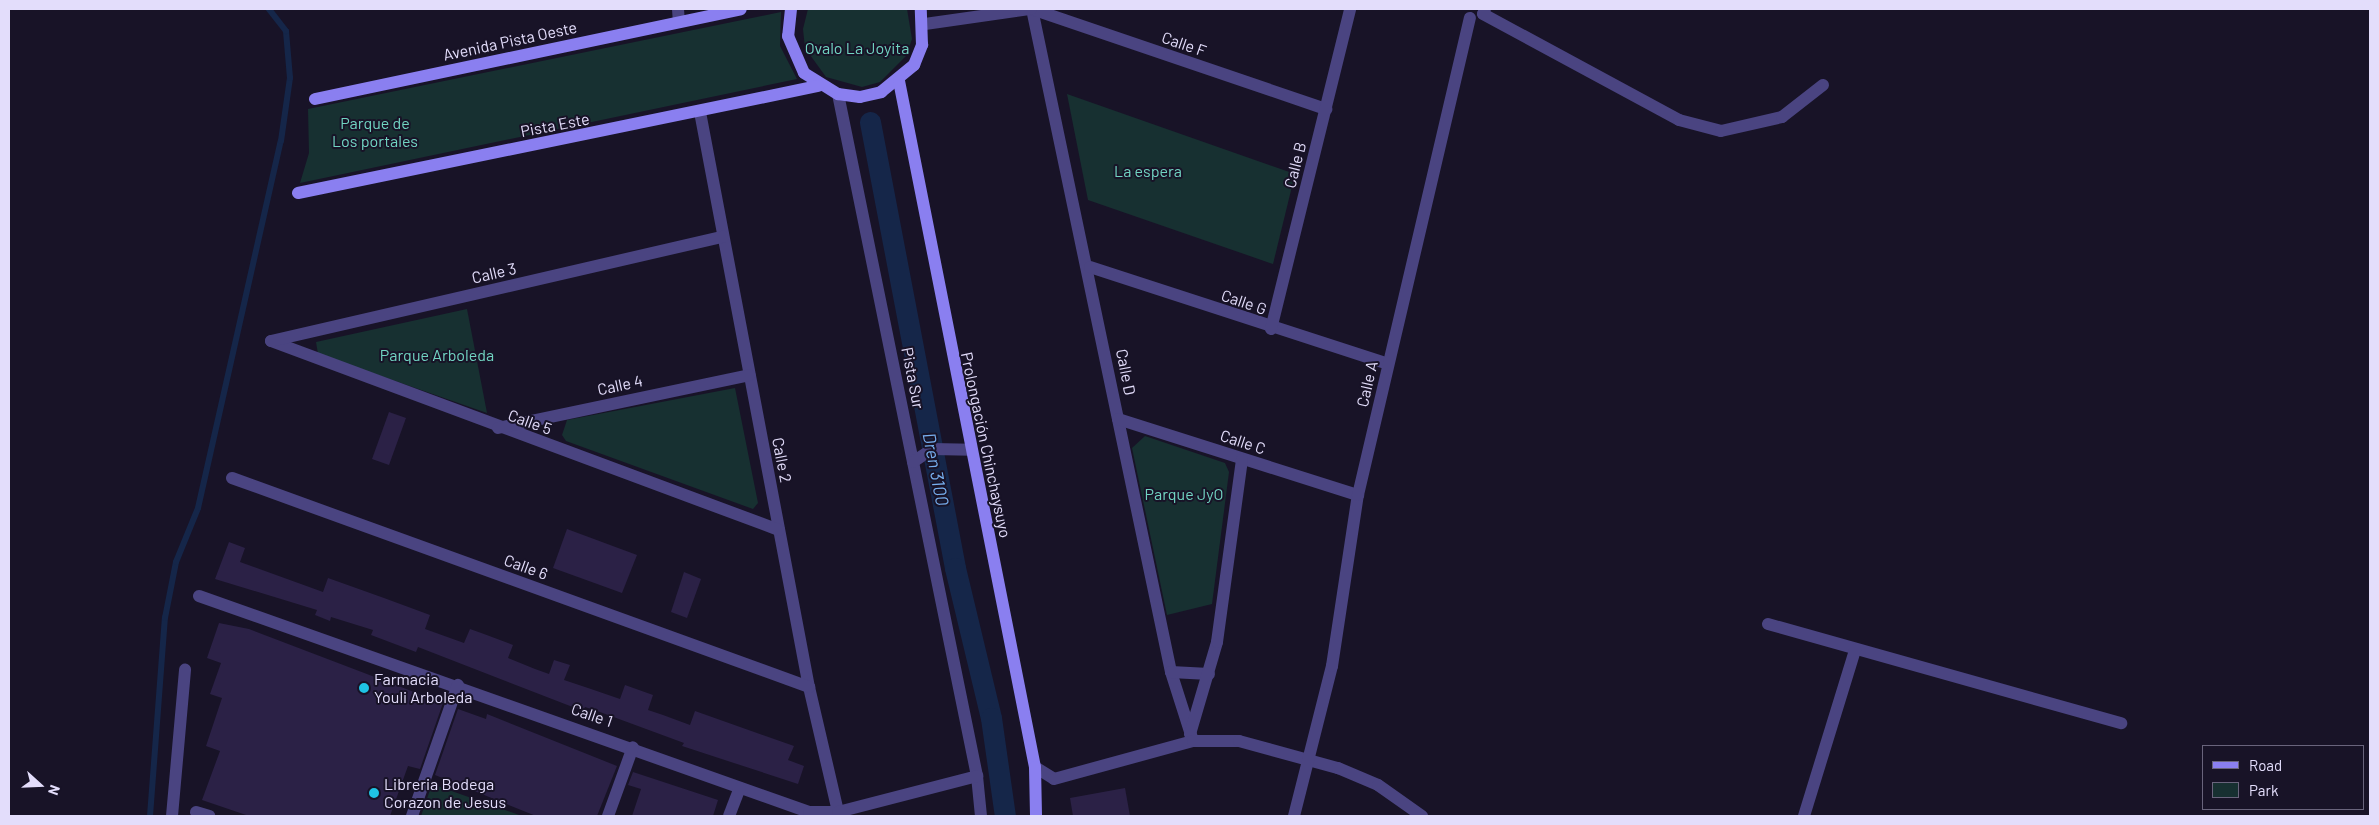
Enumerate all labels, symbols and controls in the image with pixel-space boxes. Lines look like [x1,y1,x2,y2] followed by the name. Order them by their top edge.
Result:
[441,17,579,65] street label: Avenida Pista Oeste
[1159,27,1209,61] street label: Calle F
[805,38,909,58] park label: Ovalo La Joyita
[519,109,591,141] street label: Pista Este
[332,113,418,151] park label: Parque de Los portales
[1280,140,1310,190] street label: Calle B
[1114,161,1182,181] park label: La espera
[470,259,518,287] street label: Calle 3
[1219,285,1269,319] street label: Calle G
[380,345,494,365] park label: Parque Arboleda
[898,346,928,410] street label: Pista Sur
[1112,347,1140,397] street label: Calle D
[957,350,1015,540] street label: Prolongación Chinchaysuyo
[1352,359,1382,409] street label: Calle A
[596,371,644,399] street label: Calle 4
[506,405,554,439] street label: Calle 5
[1218,426,1268,458] street label: Calle C
[918,431,954,507] water label: Dren 3100
[768,436,796,484] street label: Calle 2
[1145,484,1223,504] park label: Parque JyO
[502,550,550,584] street label: Calle 6
[374,669,472,707] place label: Farmacia Youli Arboleda
[358,682,370,694] marker: Farmacia Youli Arboleda
[569,699,615,731] street label: Calle 1
[2202,745,2364,810] legend
[2249,756,2282,774] text: Road
[15,760,65,810] north arrow
[384,774,506,812] place label: Libreria Bodega Corazon de Jesus
[2249,781,2278,799] text: Park
[45,783,64,798] text: N
[368,787,380,799] marker: Libreria Bodega Corazon de Jesus

